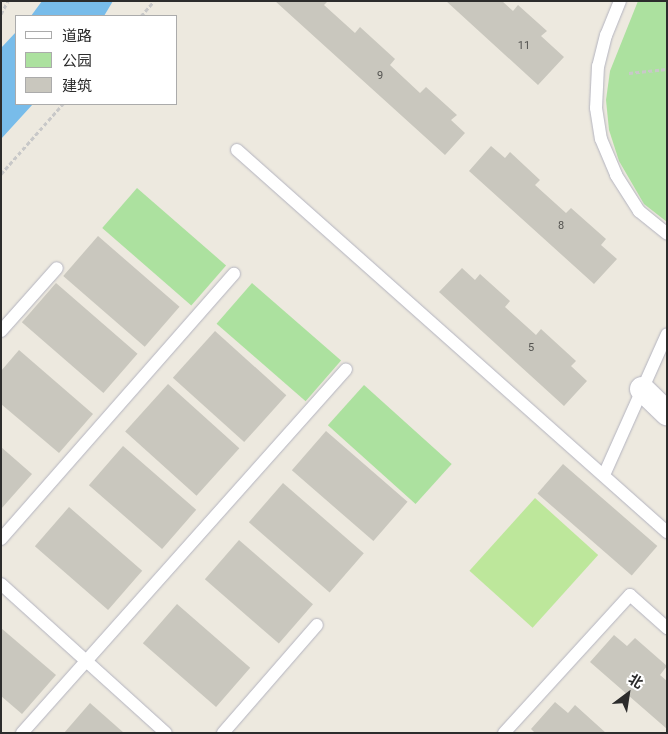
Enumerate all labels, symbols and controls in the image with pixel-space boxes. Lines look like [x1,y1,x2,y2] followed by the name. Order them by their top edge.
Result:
[15,15,178,105] legend
[62,27,92,45] text: 道路
[518,39,530,53] house number: 11
[62,52,92,70] text: 公园
[377,69,383,83] house number: 9
[62,77,92,95] text: 建筑
[558,219,564,233] house number: 8
[528,341,534,355] house number: 5
[603,669,653,719] north arrow
[626,671,646,692] text: 北

